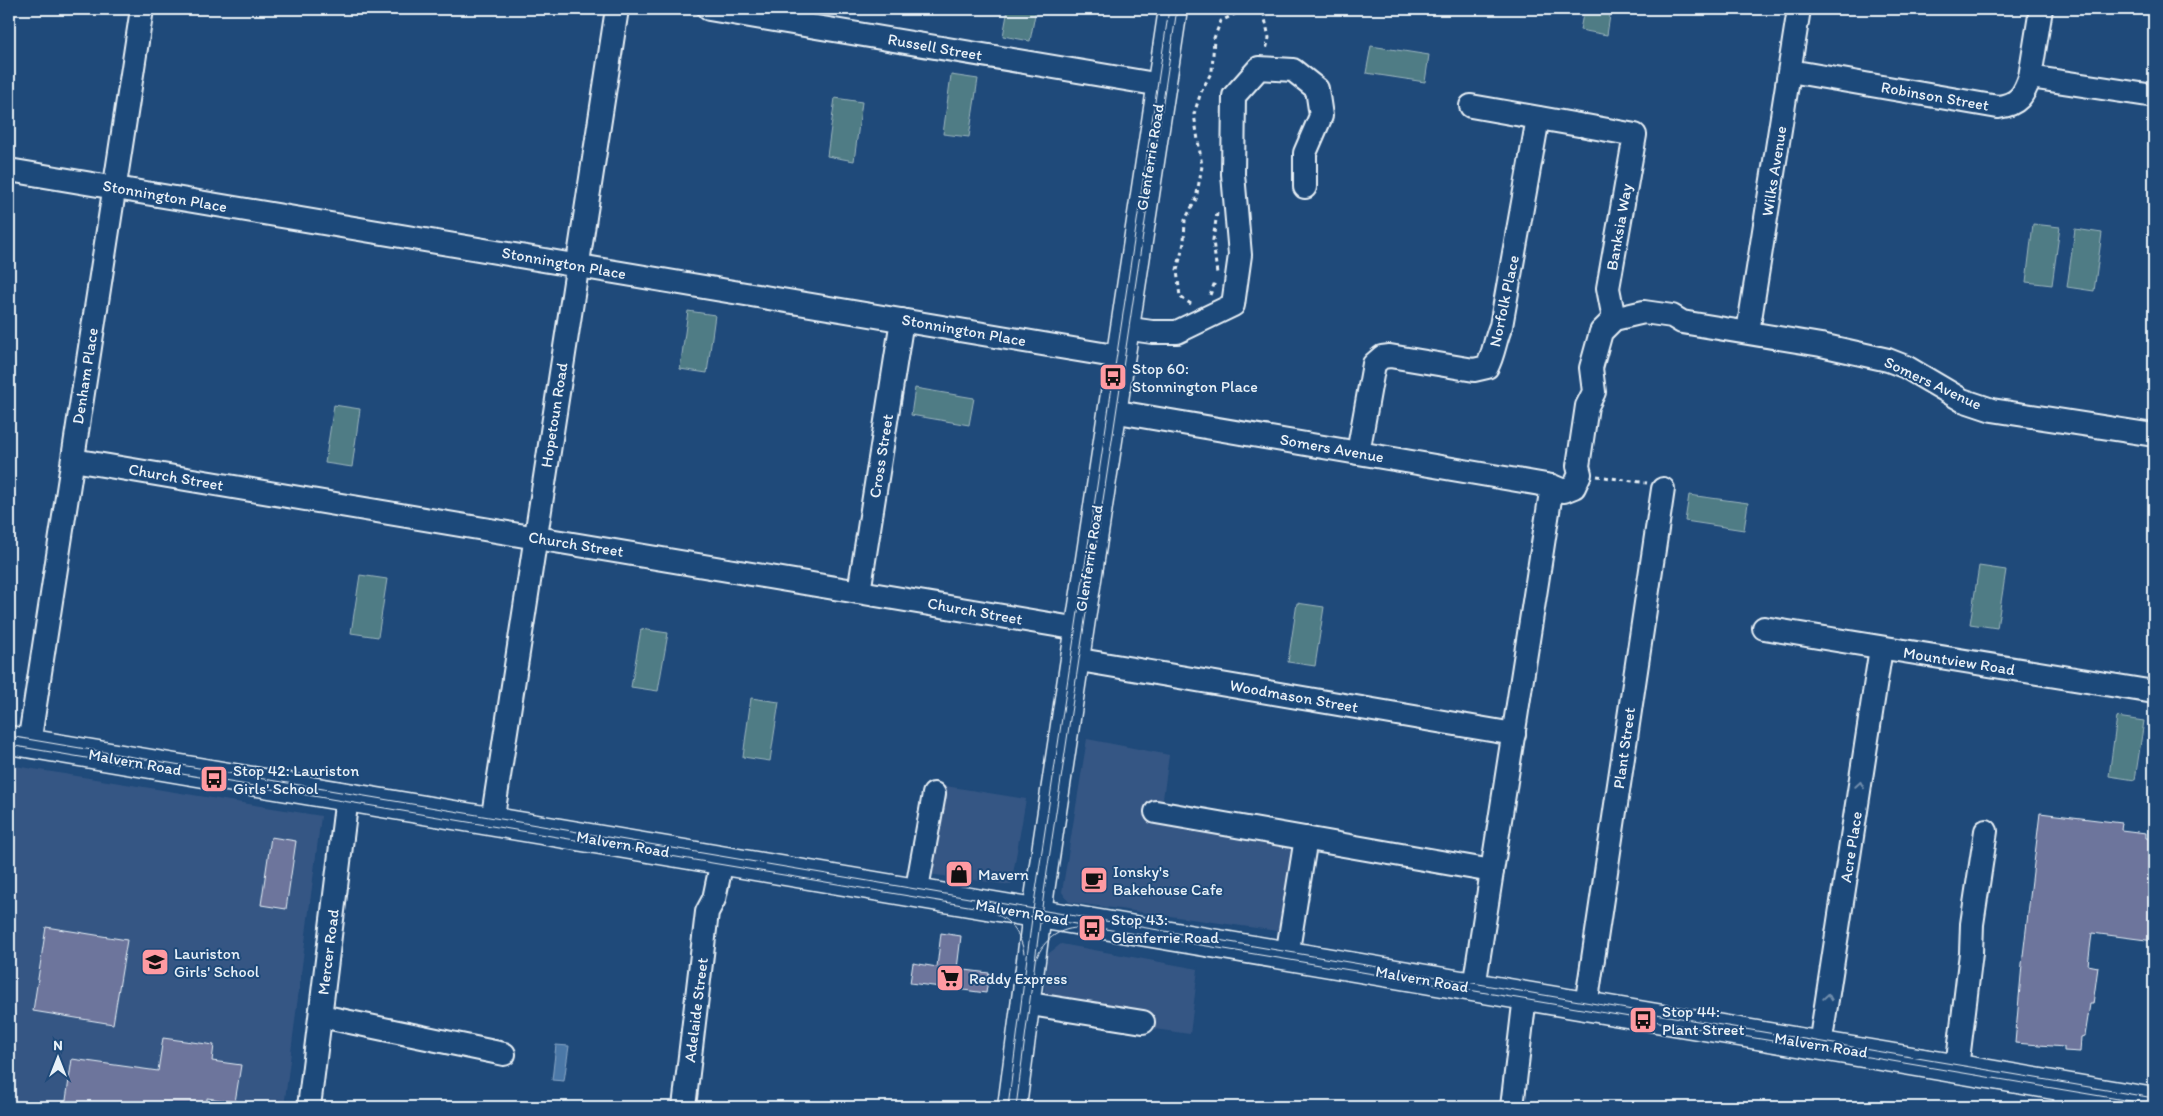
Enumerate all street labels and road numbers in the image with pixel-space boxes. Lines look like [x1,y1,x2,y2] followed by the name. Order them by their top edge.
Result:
[886,29,984,65] street label: Russell Street
[1880,77,1990,115] street label: Robinson Street
[1132,102,1168,212] street label: Glenferrie Road
[1757,124,1791,218] street label: Wilks Avenue
[101,176,229,216] street label: Stonnington Place
[1602,182,1636,272] street label: Banksia Way
[500,243,628,283] street label: Stonnington Place
[1485,254,1523,348] street label: Norfolk Place
[900,310,1028,350] street label: Stonnington Place
[68,326,102,426] street label: Denham Place
[1881,352,1985,414] street label: Somers Avenue
[536,361,572,469] street label: Hopetoun Road
[865,413,897,499] street label: Cross Street
[1279,430,1385,466] street label: Somers Avenue
[127,459,225,495] street label: Church Street
[1071,503,1107,613] street label: Glenferrie Road
[527,527,625,561] street label: Church Street
[926,593,1024,629] street label: Church Street
[1902,643,2017,679] street label: Mountview Road
[1228,675,1360,717] street label: Woodmason Street
[1609,706,1639,790] street label: Plant Street
[87,744,183,780] street label: Malvern Road
[1836,810,1866,884] street label: Acre Place
[575,826,671,862] street label: Malvern Road
[974,894,1070,930] street label: Malvern Road
[313,908,343,996] street label: Mercer Road
[680,957,712,1063] street label: Adelaide Street
[1374,961,1470,997] street label: Malvern Road
[1773,1028,1869,1062] street label: Malvern Road

